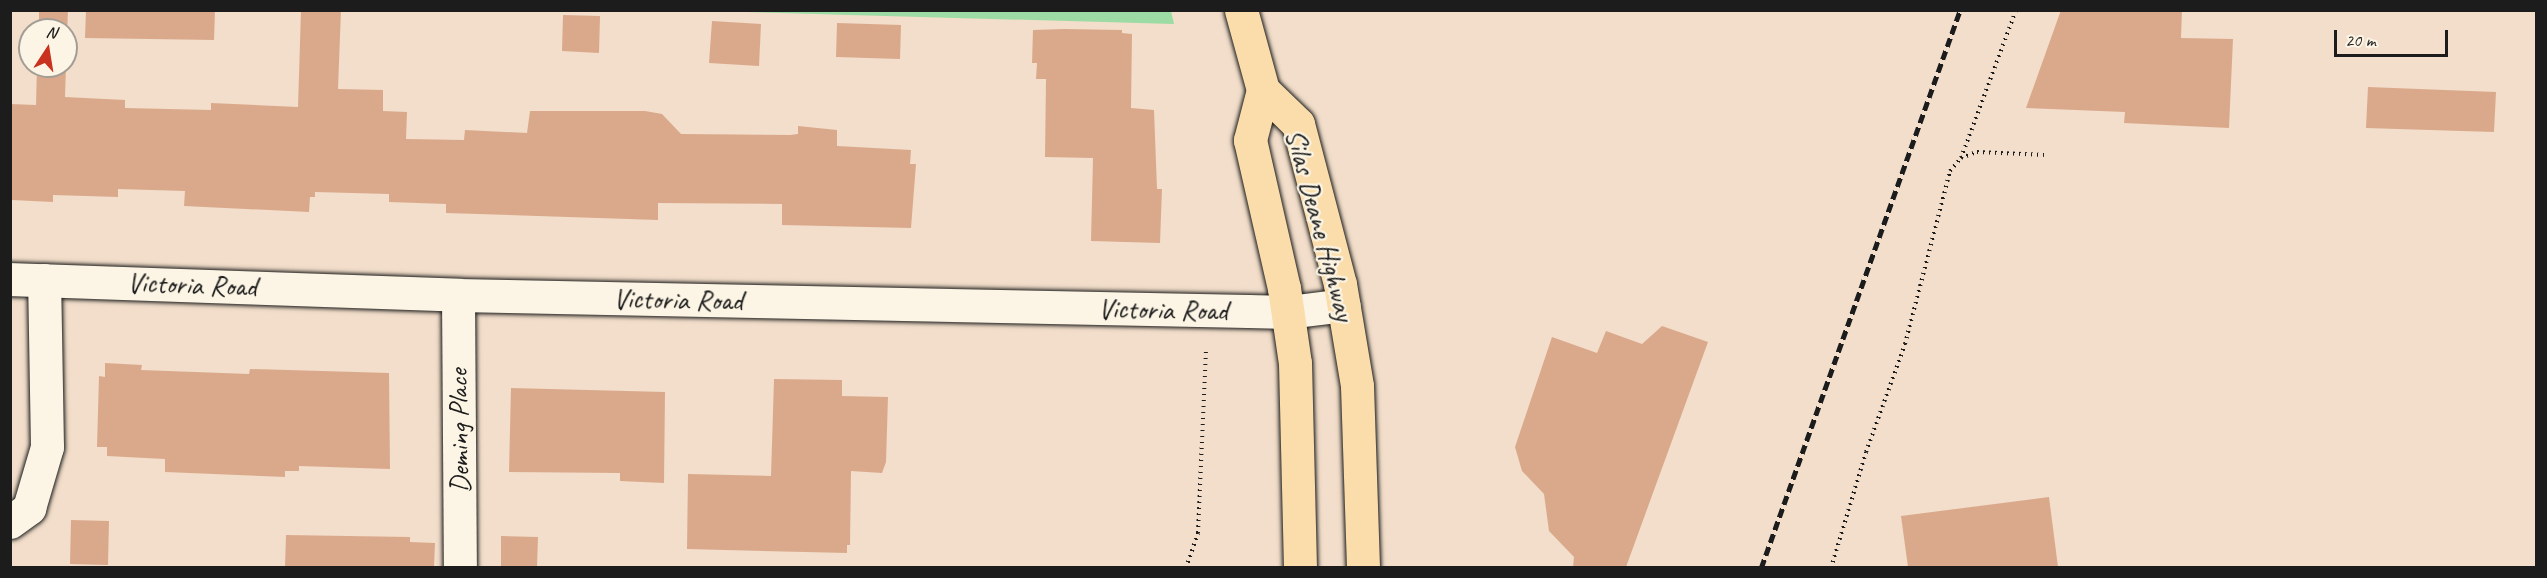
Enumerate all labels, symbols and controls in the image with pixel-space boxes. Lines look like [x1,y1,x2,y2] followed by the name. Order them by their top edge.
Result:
[18,18,78,78] north arrow
[2337,18,2451,56] scale bar
[44,22,58,43] text: N
[2345,29,2376,51] text: 20 m
[1278,126,1362,324] street label: Silas Deane Highway
[127,266,257,304] street label: Victoria Road
[613,282,743,318] street label: Victoria Road
[1098,292,1228,328] street label: Victoria Road
[441,368,477,494] street label: Deming Place

